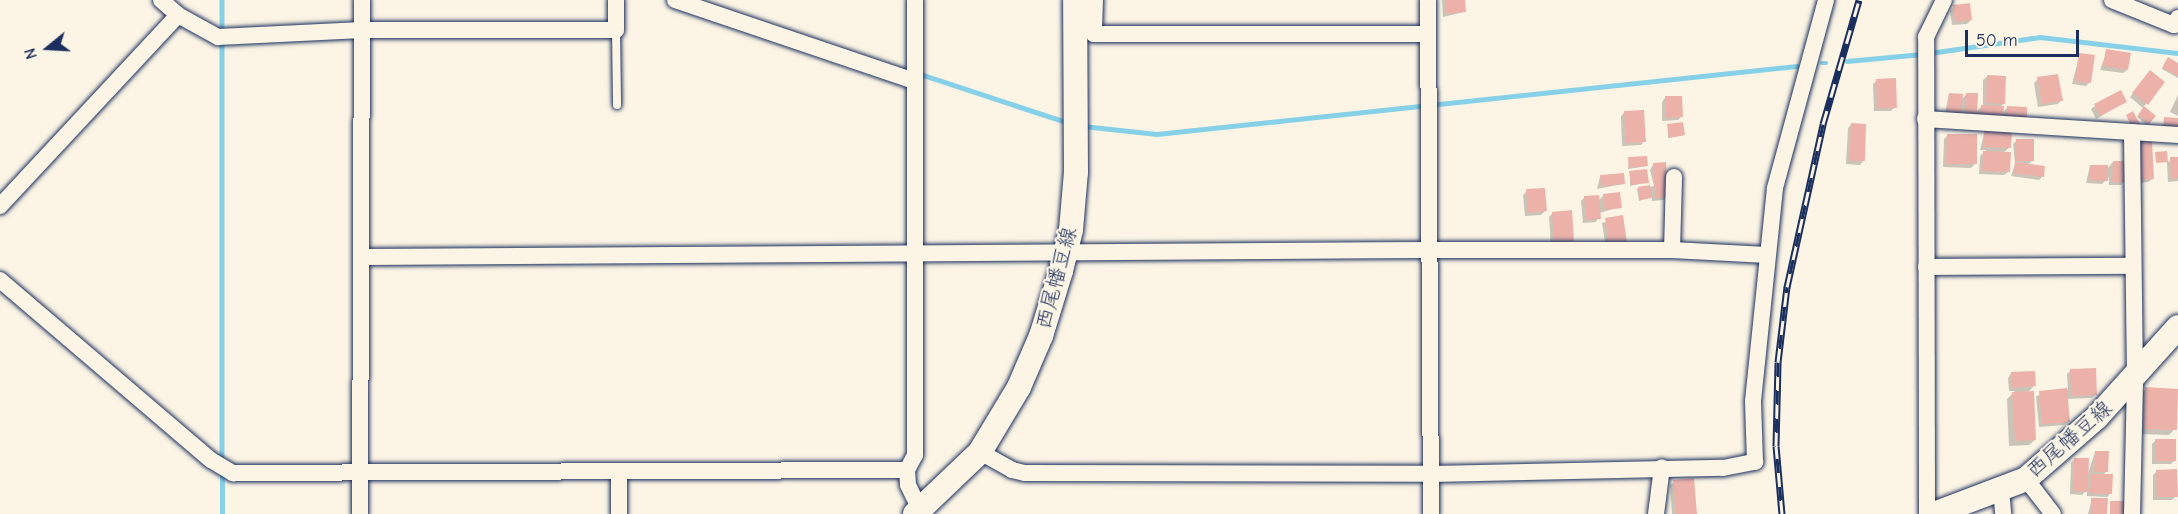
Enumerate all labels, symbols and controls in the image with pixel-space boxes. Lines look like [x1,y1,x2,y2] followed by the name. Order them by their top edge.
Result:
[18,18,78,78] north arrow
[1968,18,2082,56] scale bar
[1976,30,2018,51] text: 50 m
[21,46,41,61] text: N
[1030,224,1082,332] street label: 西尾幡豆線
[2021,395,2117,483] street label: 西尾幡豆線

